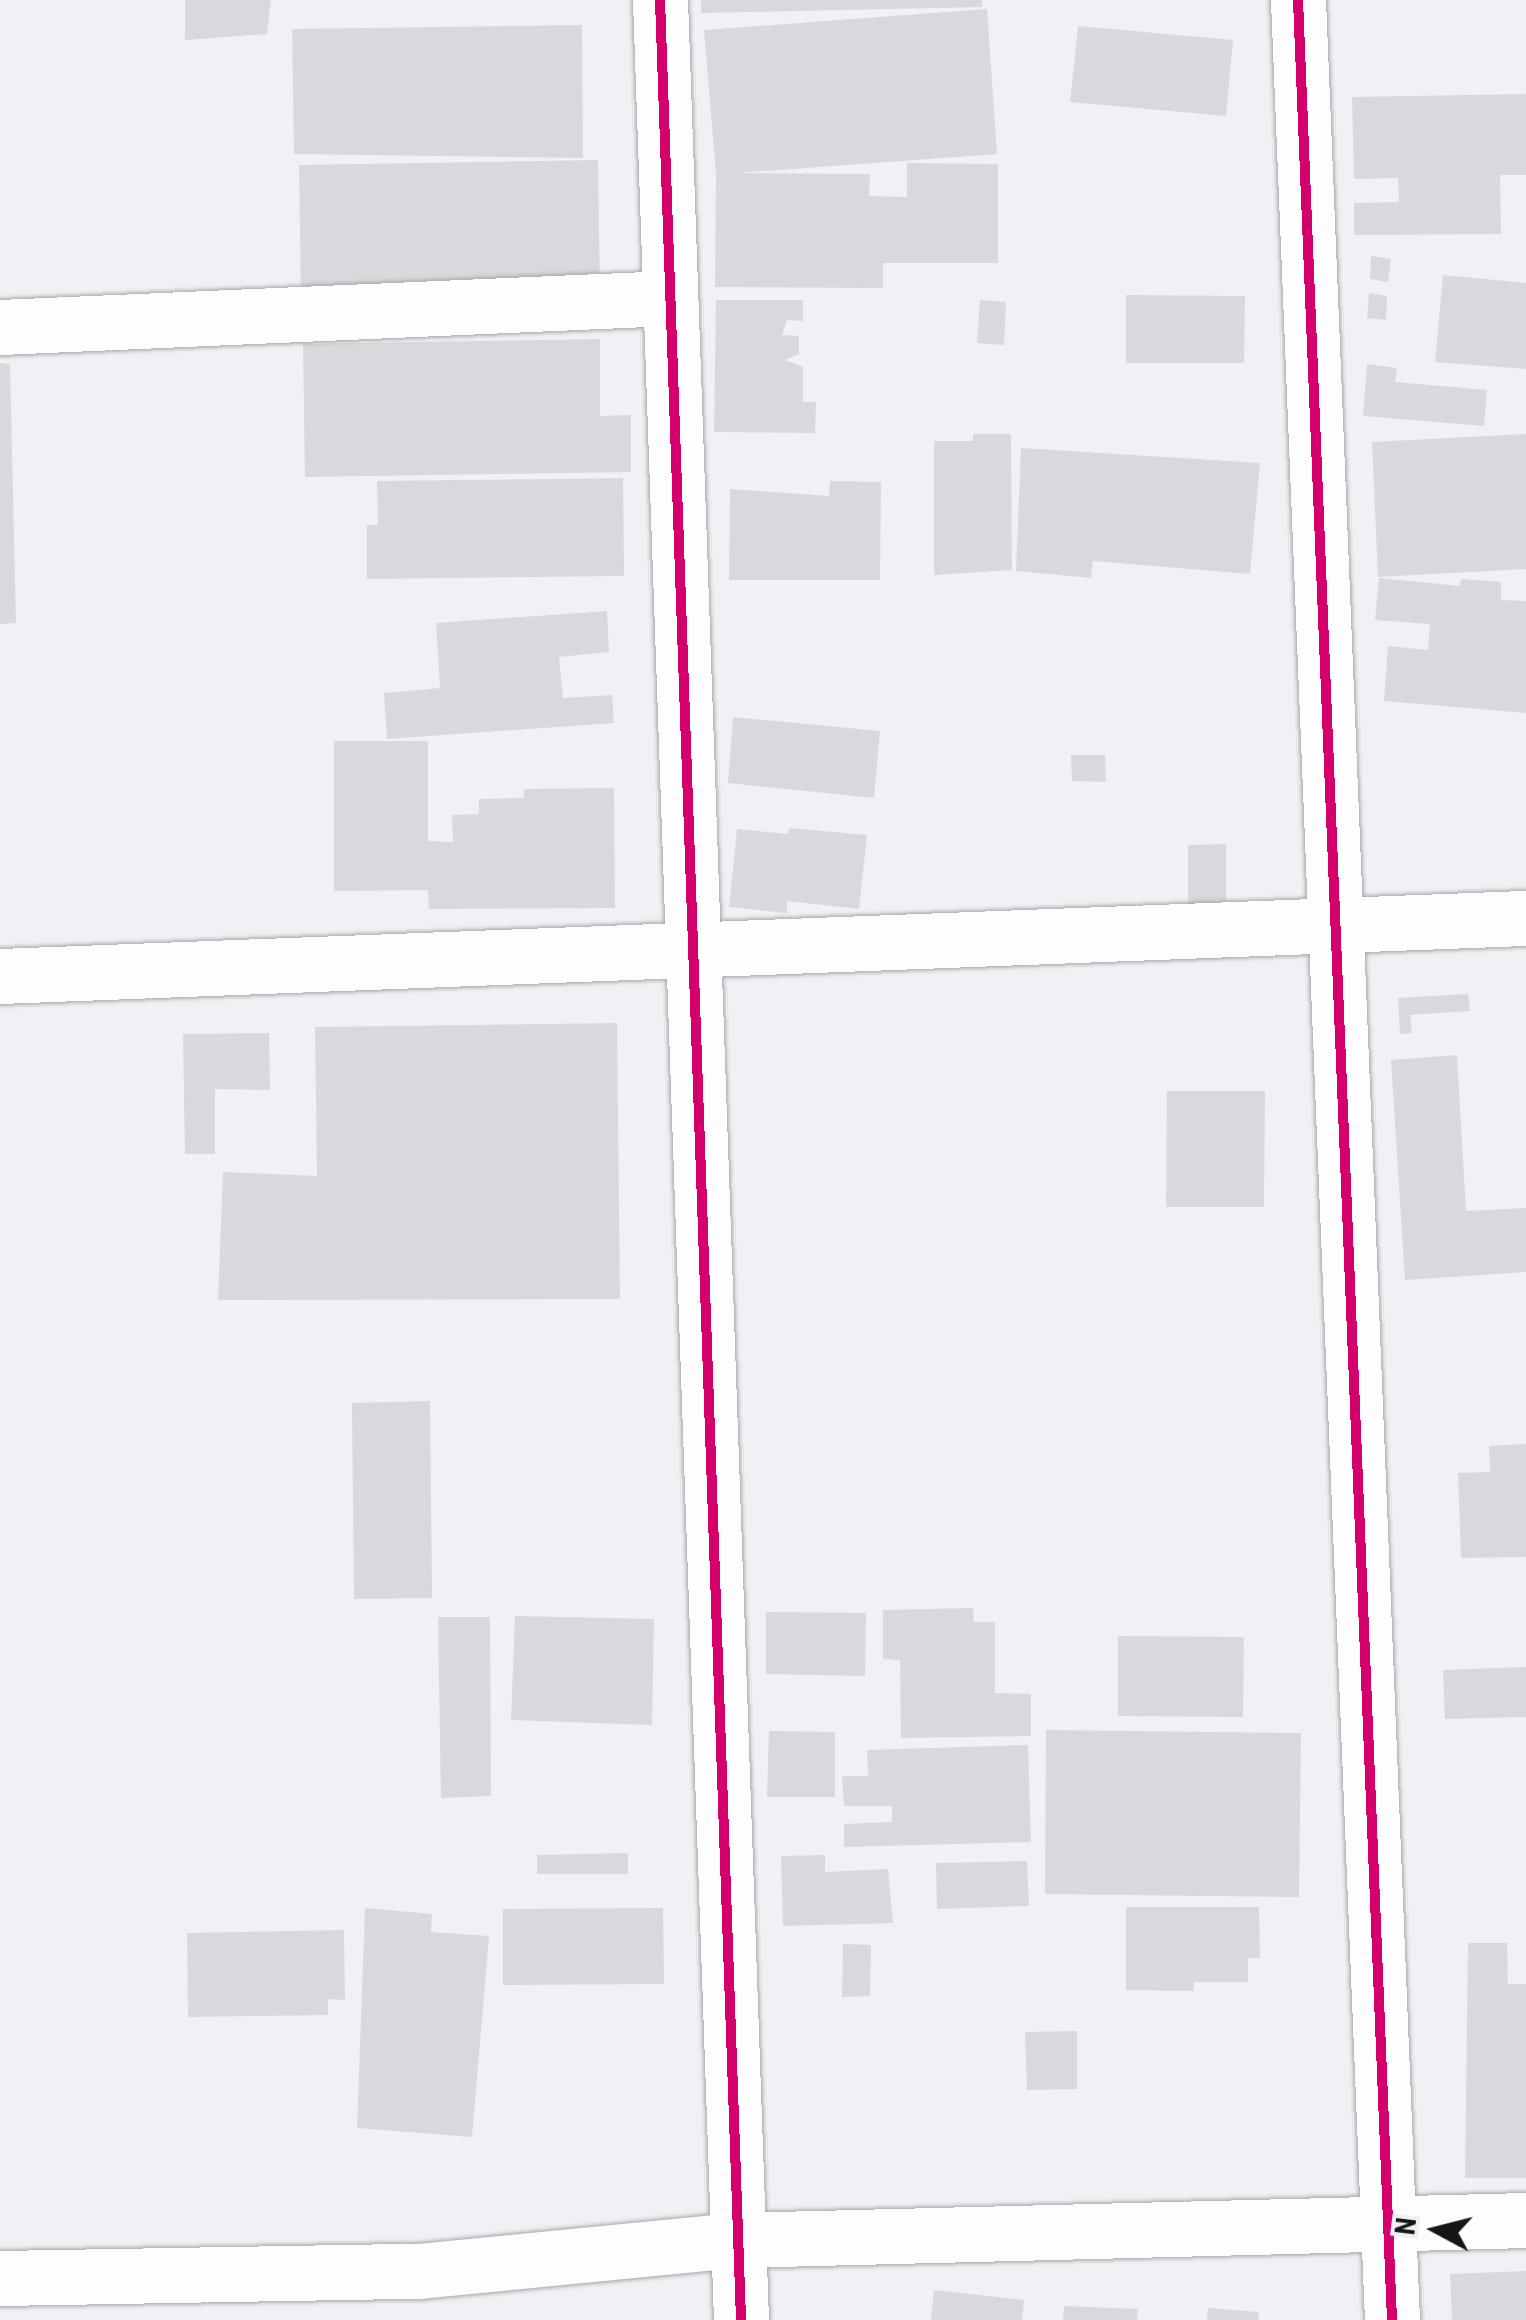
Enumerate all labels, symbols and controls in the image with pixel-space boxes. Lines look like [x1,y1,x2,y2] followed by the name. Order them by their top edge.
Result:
[1386,2180,1486,2280] north arrow
[1388,2216,1423,2237] text: N

